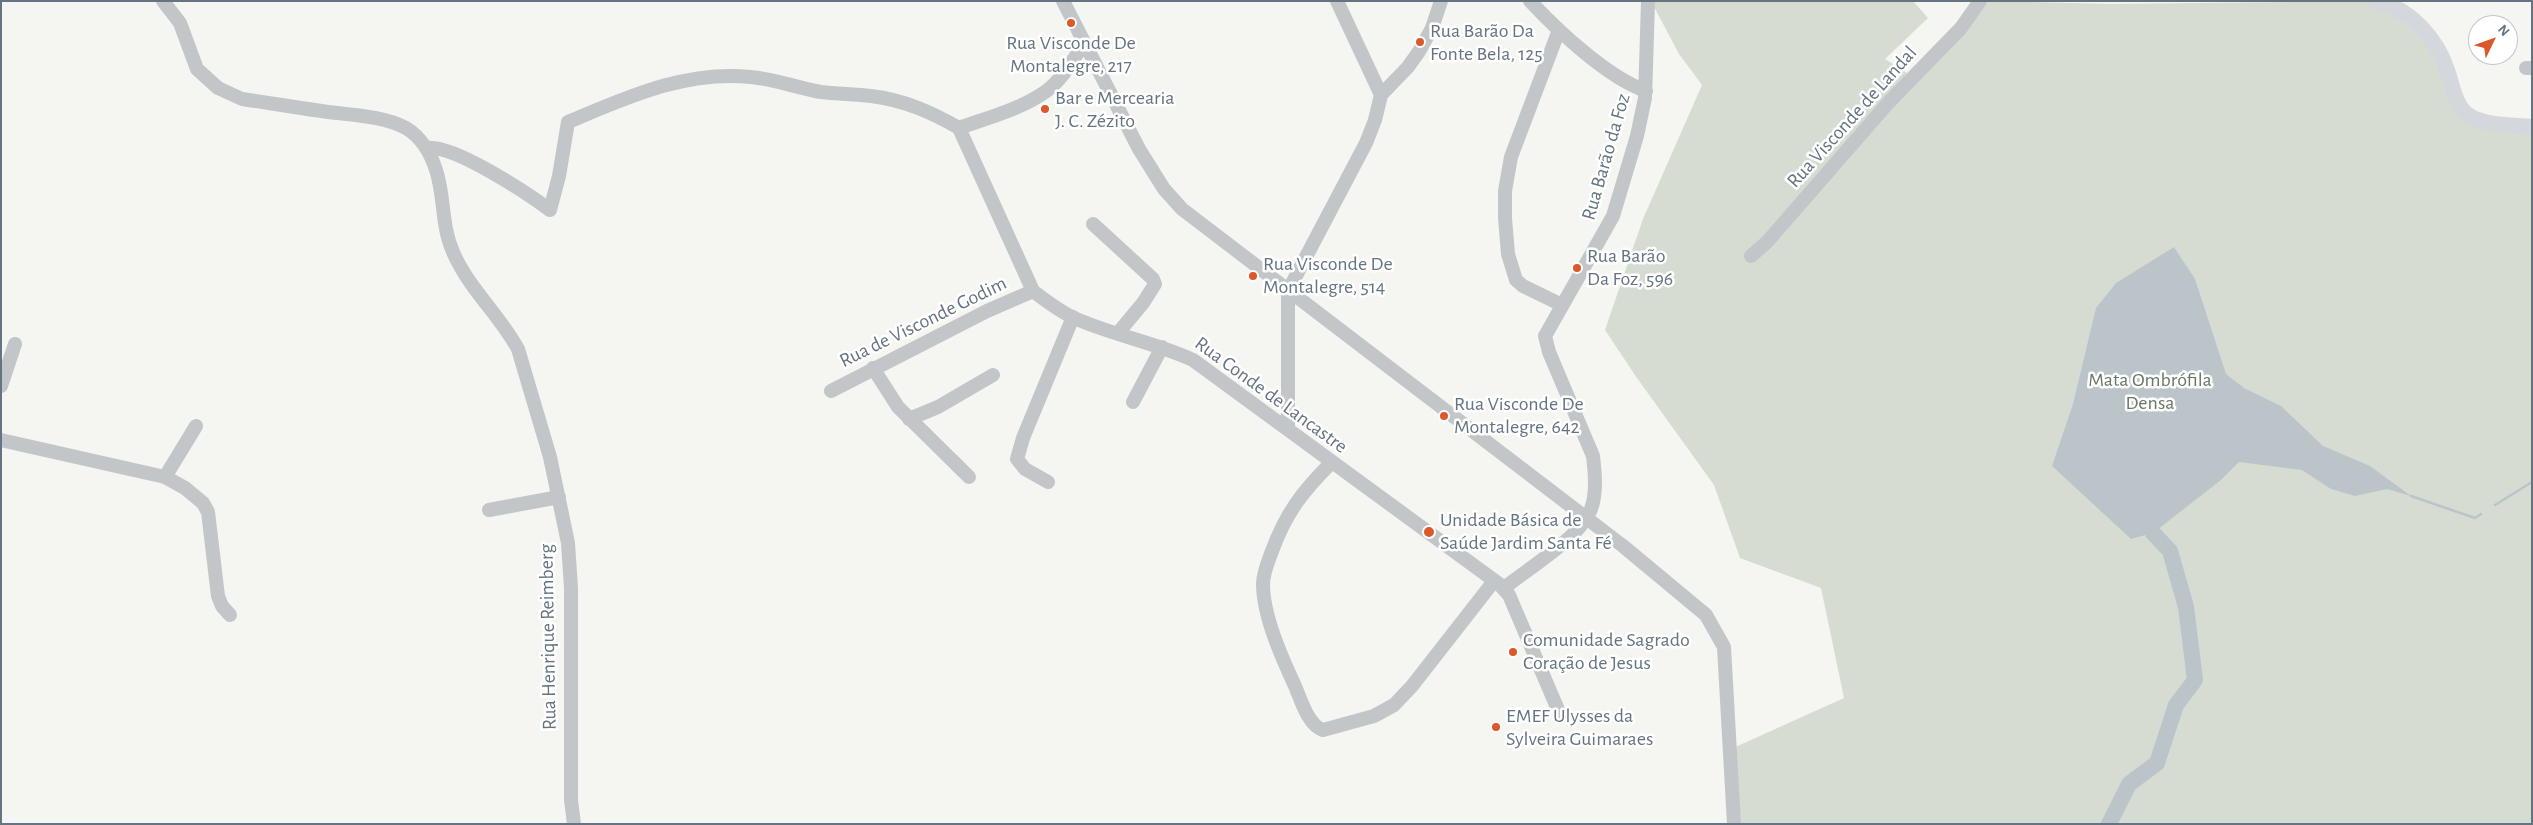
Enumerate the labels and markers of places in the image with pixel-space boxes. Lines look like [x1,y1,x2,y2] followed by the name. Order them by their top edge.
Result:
[1065,17,1077,29] marker: Rua Visconde De Montalegre, 217
[1430,19,1543,66] place label: Rua Barão Da Fonte Bela, 125
[1006,31,1136,78] place label: Rua Visconde De Montalegre, 217
[1414,36,1426,48] marker: Rua Barão Da Fonte Bela, 125
[1055,86,1175,133] place label: Bar e Mercearia J. C. Zézito
[1039,103,1051,115] marker: Bar e Mercearia J. C. Zézito
[1587,244,1673,291] place label: Rua Barão Da Foz, 596
[1263,252,1393,299] place label: Rua Visconde De Montalegre, 514
[1571,262,1583,274] marker: Rua Barão Da Foz, 596
[1247,270,1259,282] marker: Rua Visconde De Montalegre, 514
[1454,392,1584,439] place label: Rua Visconde De Montalegre, 642
[1438,410,1450,422] marker: Rua Visconde De Montalegre, 642
[1440,508,1612,555] place label: Unidade Básica de Saúde Jardim Santa Fé
[1422,525,1436,539] marker: Unidade Básica de Saúde Jardim Santa Fé
[1523,628,1690,675] place label: Comunidade Sagrado Coração de Jesus
[1507,646,1519,658] marker: Comunidade Sagrado Coração de Jesus
[1506,704,1653,751] place label: EMEF Ulysses da Sylveira Guimaraes
[1490,721,1502,733] marker: EMEF Ulysses da Sylveira Guimaraes

